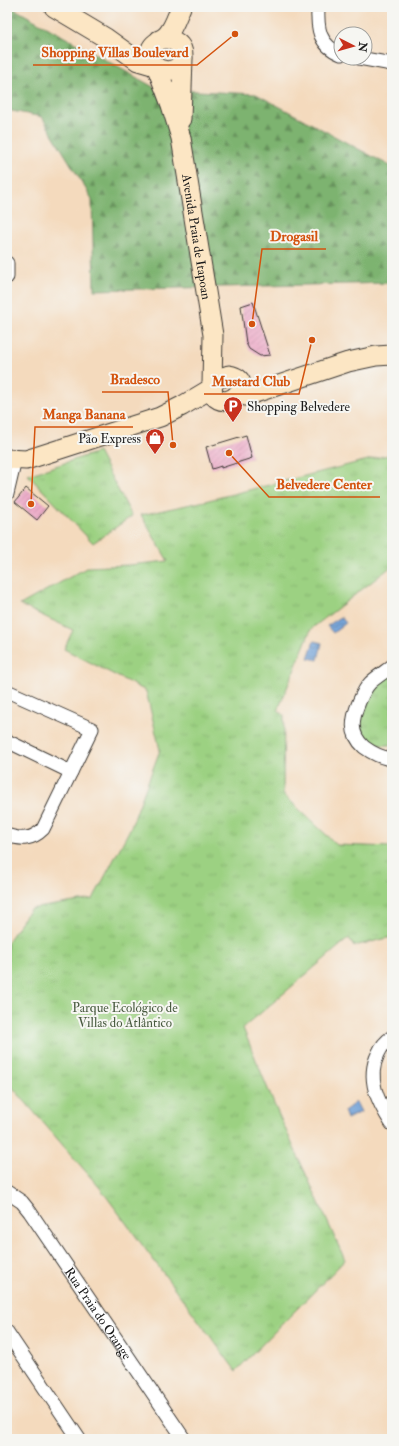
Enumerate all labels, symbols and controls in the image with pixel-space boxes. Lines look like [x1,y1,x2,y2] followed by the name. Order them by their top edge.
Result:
[333,26,373,66] north arrow
[33,39,197,65] callout: Shopping Villas Boulevard
[355,40,370,54] text: N
[41,44,189,62] text: Shopping Villas Boulevard
[178,172,214,301] street label: Avenida Praia de Itapoan
[262,223,326,249] callout: Drogasil
[270,228,318,246] text: Drogasil
[102,366,168,392] callout: Bradesco
[204,368,299,394] callout: Mustard Club
[110,371,160,388] text: Bradesco
[211,373,290,390] text: Mustard Club
[222,395,244,423] parking icon: Shopping Belvedere
[247,399,350,416] place label: Shopping Belvedere
[35,401,133,427] callout: Manga Banana
[42,406,127,424] text: Manga Banana
[144,427,166,455] shop icon: Pão Express
[78,431,142,448] place label: Pão Express
[269,471,380,497] callout: Belvedere Center
[276,476,373,493] text: Belvedere Center
[72,1000,178,1031] park label: Parque Ecológico de Villas do Atlântico
[61,1264,135,1363] street label: Rua Praia do Orange

